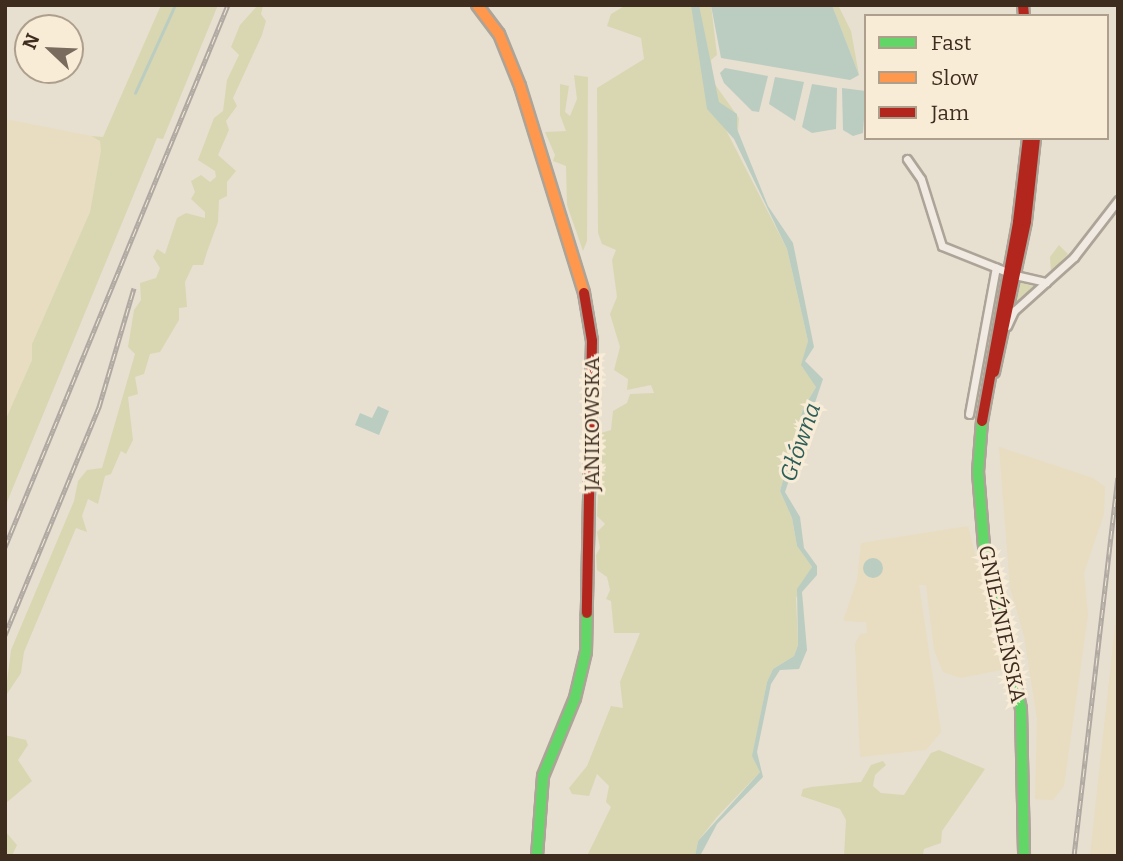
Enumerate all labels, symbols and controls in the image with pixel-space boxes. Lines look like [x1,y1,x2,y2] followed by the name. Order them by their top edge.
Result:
[14,14,84,84] north arrow
[864,14,1109,140] legend
[18,30,44,53] text: N
[931,30,971,56] text: Fast
[931,65,978,91] text: Slow
[931,100,969,126] text: Jam
[579,357,605,491] street label: JANIKOWSKA
[774,399,826,485] water label: Główna
[973,543,1031,705] street label: GNIEŹNIEŃSKA

